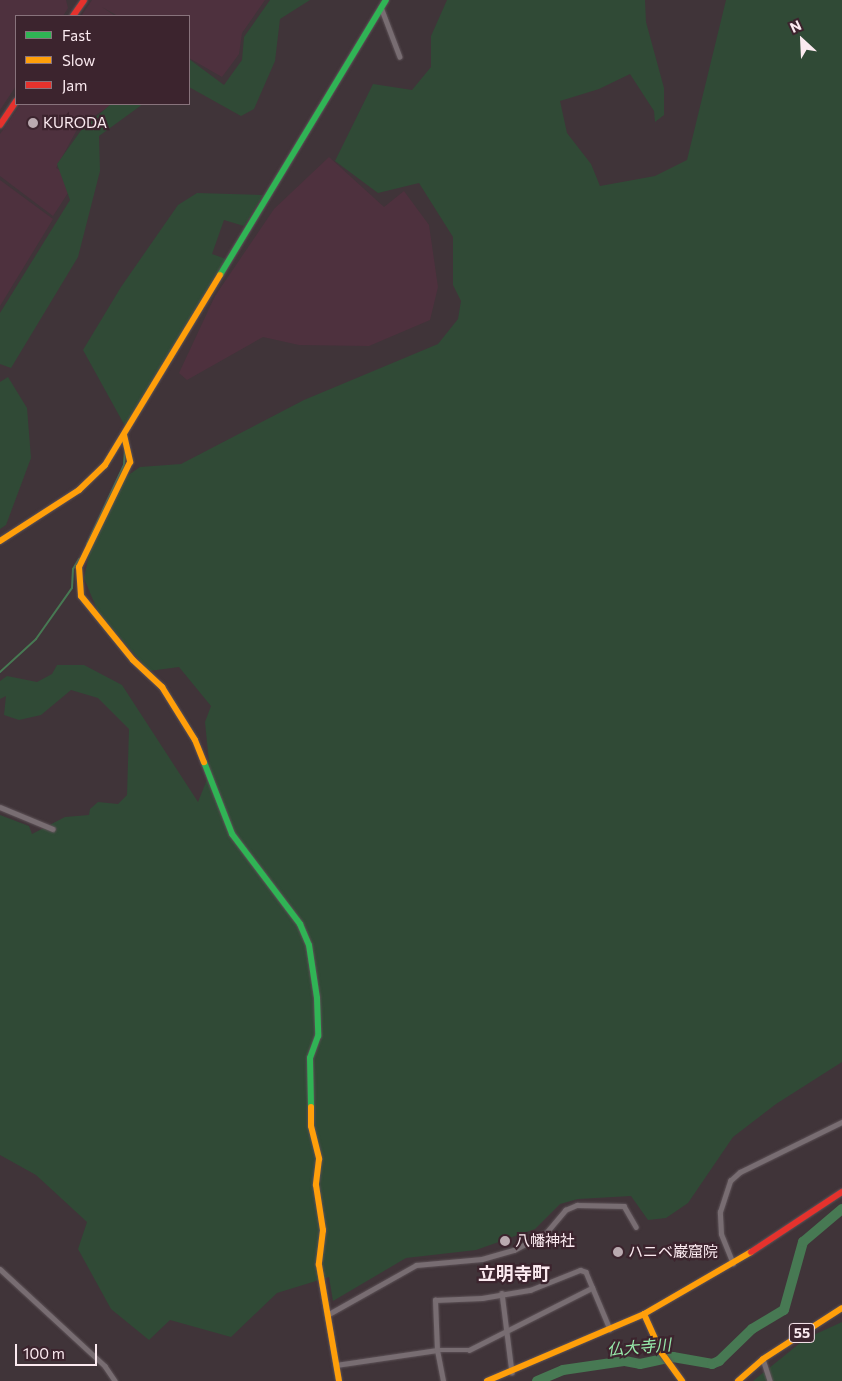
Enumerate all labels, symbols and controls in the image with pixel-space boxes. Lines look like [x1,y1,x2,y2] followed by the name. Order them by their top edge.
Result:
[15,15,190,105] legend
[777,15,827,65] north arrow
[787,16,804,36] text: N
[62,26,91,44] text: Fast
[62,51,95,69] text: Slow
[62,76,87,94] text: Jam
[43,114,107,132] place label: KURODA
[27,117,39,129] marker: KURODA
[515,1232,575,1250] place label: 八幡神社
[499,1235,511,1247] marker: 八幡神社
[628,1243,718,1261] place label: ハニベ巌窟院
[612,1246,624,1258] marker: ハニベ巌窟院
[478,1262,550,1284] district label: 立明寺町
[788,1322,816,1345] road number: 55
[18,1334,100,1366] scale bar
[606,1335,672,1359] water label: 仏大寺川
[23,1344,65,1362] text: 100 m

